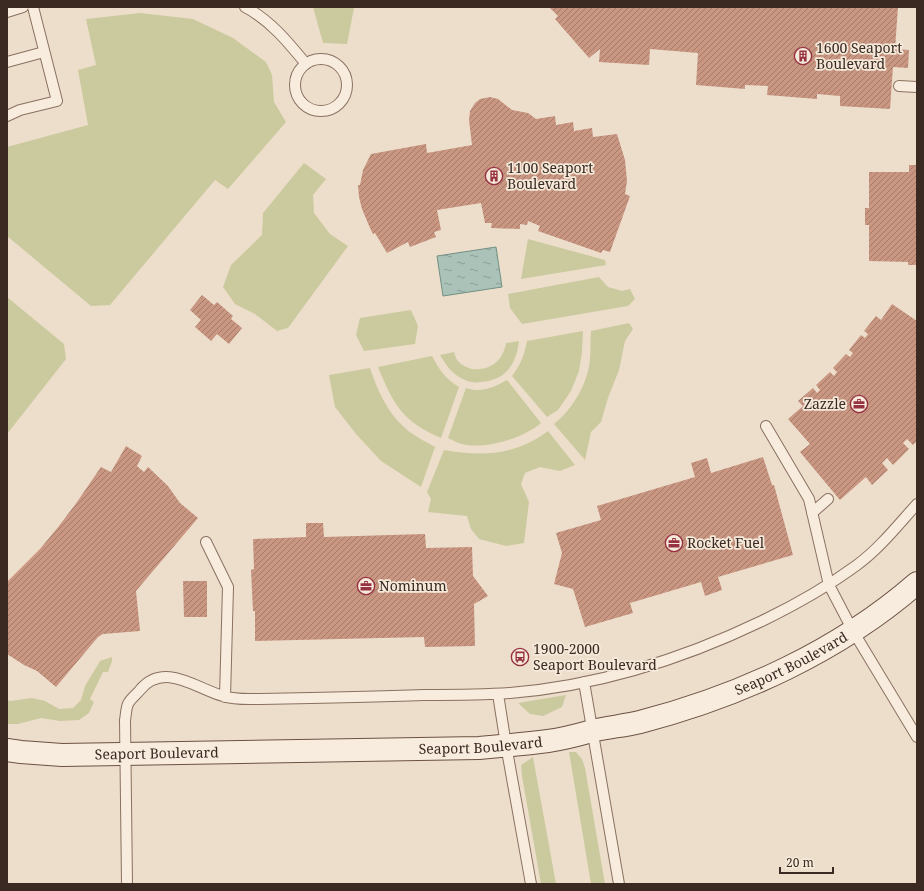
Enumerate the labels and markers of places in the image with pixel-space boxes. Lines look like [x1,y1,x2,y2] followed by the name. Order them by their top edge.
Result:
[816,38,902,73] place label: 1600 Seaport Boulevard
[793,46,813,66] building icon: 1600 Seaport Boulevard
[507,158,593,193] place label: 1100 Seaport Boulevard
[484,166,504,186] building icon: 1100 Seaport Boulevard
[804,394,846,413] place label: Zazzle
[849,394,869,414] office icon: Zazzle
[664,533,684,553] office icon: Rocket Fuel
[687,533,765,552] place label: Rocket Fuel
[356,576,376,596] office icon: Nominum
[379,576,447,595] place label: Nominum
[533,639,657,674] place label: 1900-2000 Seaport Boulevard
[510,647,530,667] bus stop icon: 1900-2000 Seaport Boulevard

